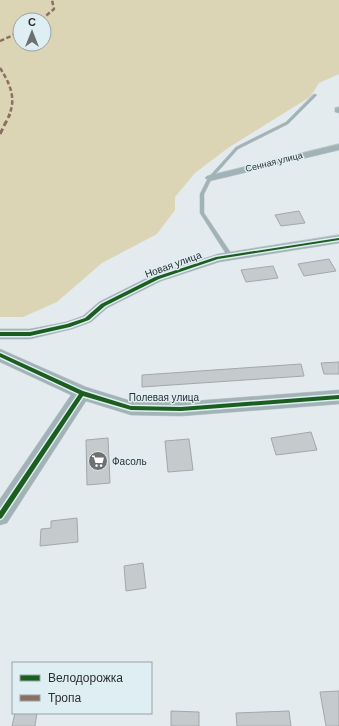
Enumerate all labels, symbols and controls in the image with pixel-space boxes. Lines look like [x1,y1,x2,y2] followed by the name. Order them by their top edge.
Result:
[12,12,52,52] north arrow
[28,15,36,29] text: С
[244,149,304,175] street label: Сенная улица
[143,248,204,281] street label: Новая улица
[129,391,200,404] street label: Полевая улица
[87,450,109,472] supermarket icon: Фасоль
[112,455,147,468] place label: Фасоль
[12,662,152,714] legend
[48,670,123,686] text: Велодорожка
[48,690,82,706] text: Тропа

